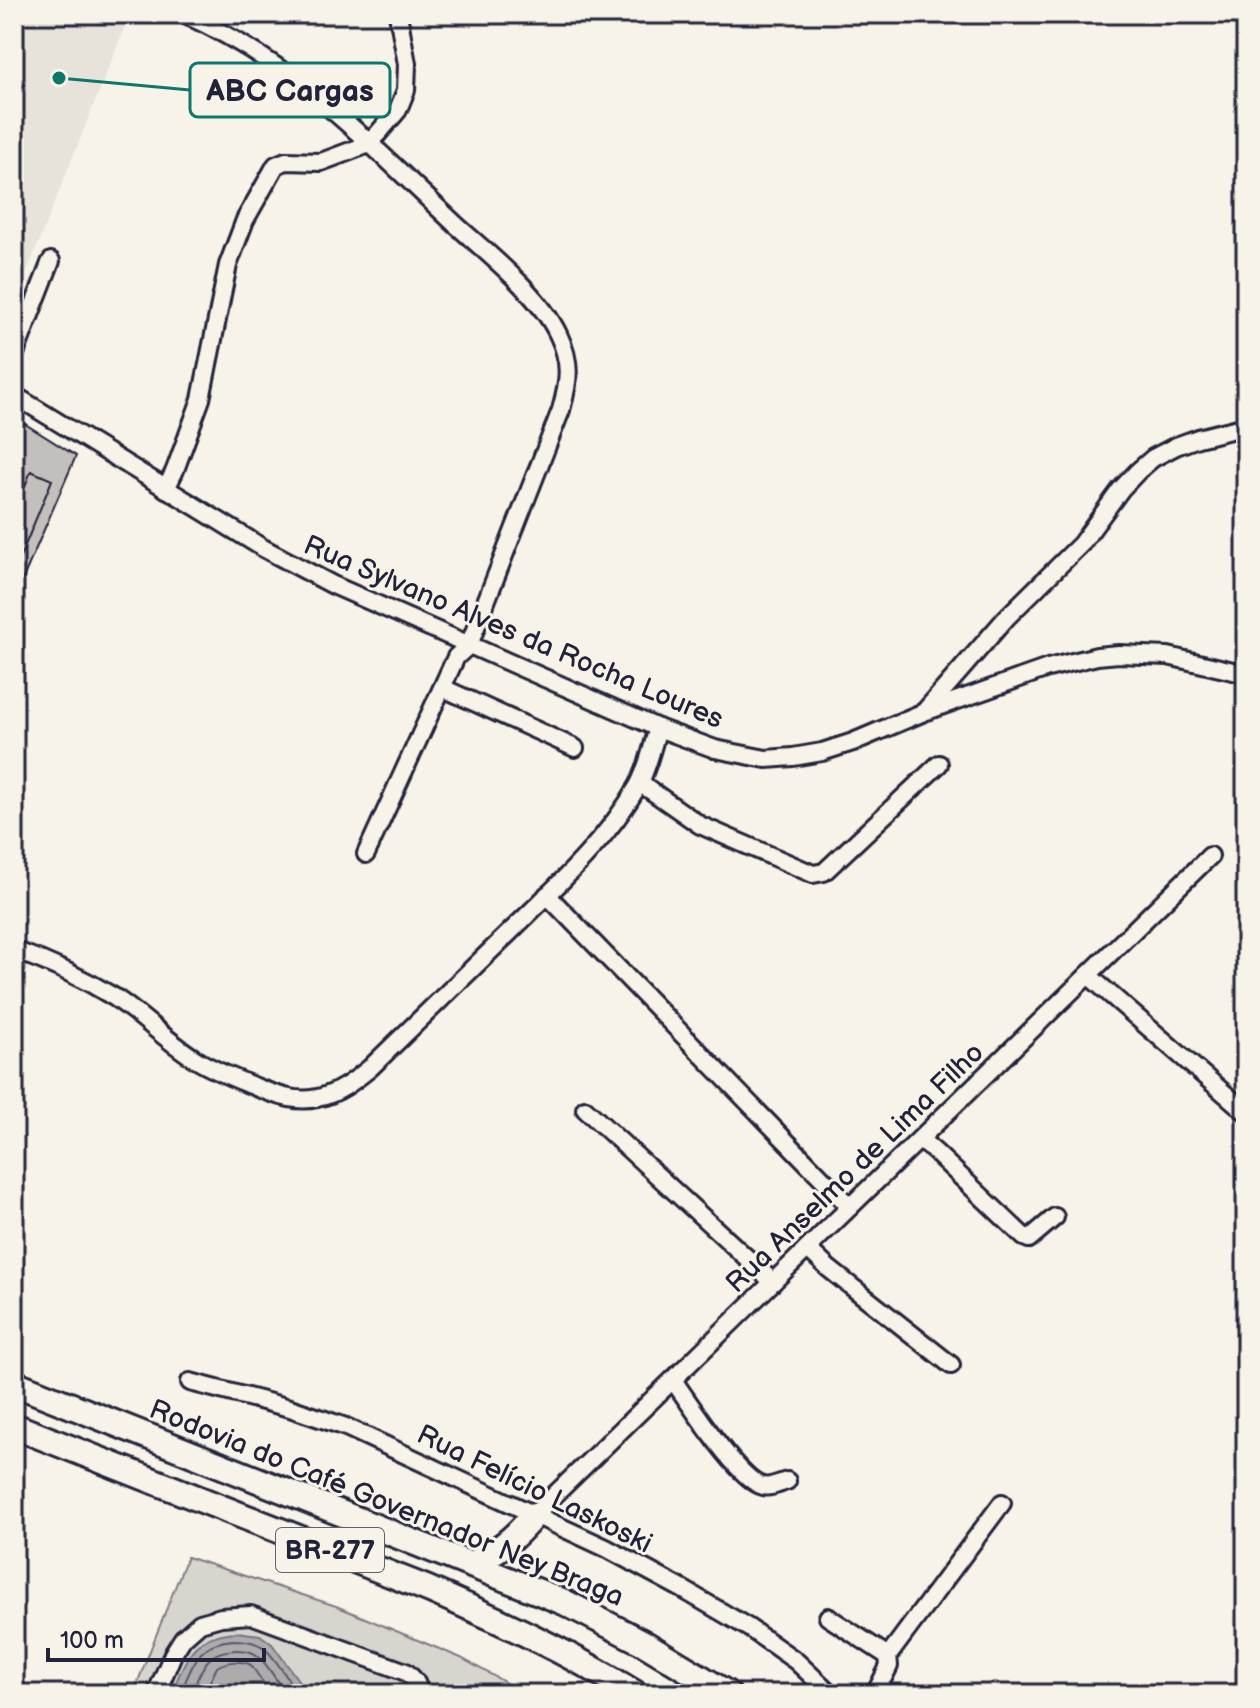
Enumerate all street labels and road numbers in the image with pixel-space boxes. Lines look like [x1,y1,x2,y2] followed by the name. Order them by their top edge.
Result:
[299,529,728,736] street label: Rua Sylvano Alves da Rocha Loures
[719,1036,991,1300] street label: Rua Anselmo de Lima Filho
[145,1393,628,1614] street label: Rodovia do Café Governador Ney Braga
[411,1418,657,1561] street label: Rua Felício Laskoski
[276,1528,384,1572] road number: BR-277

